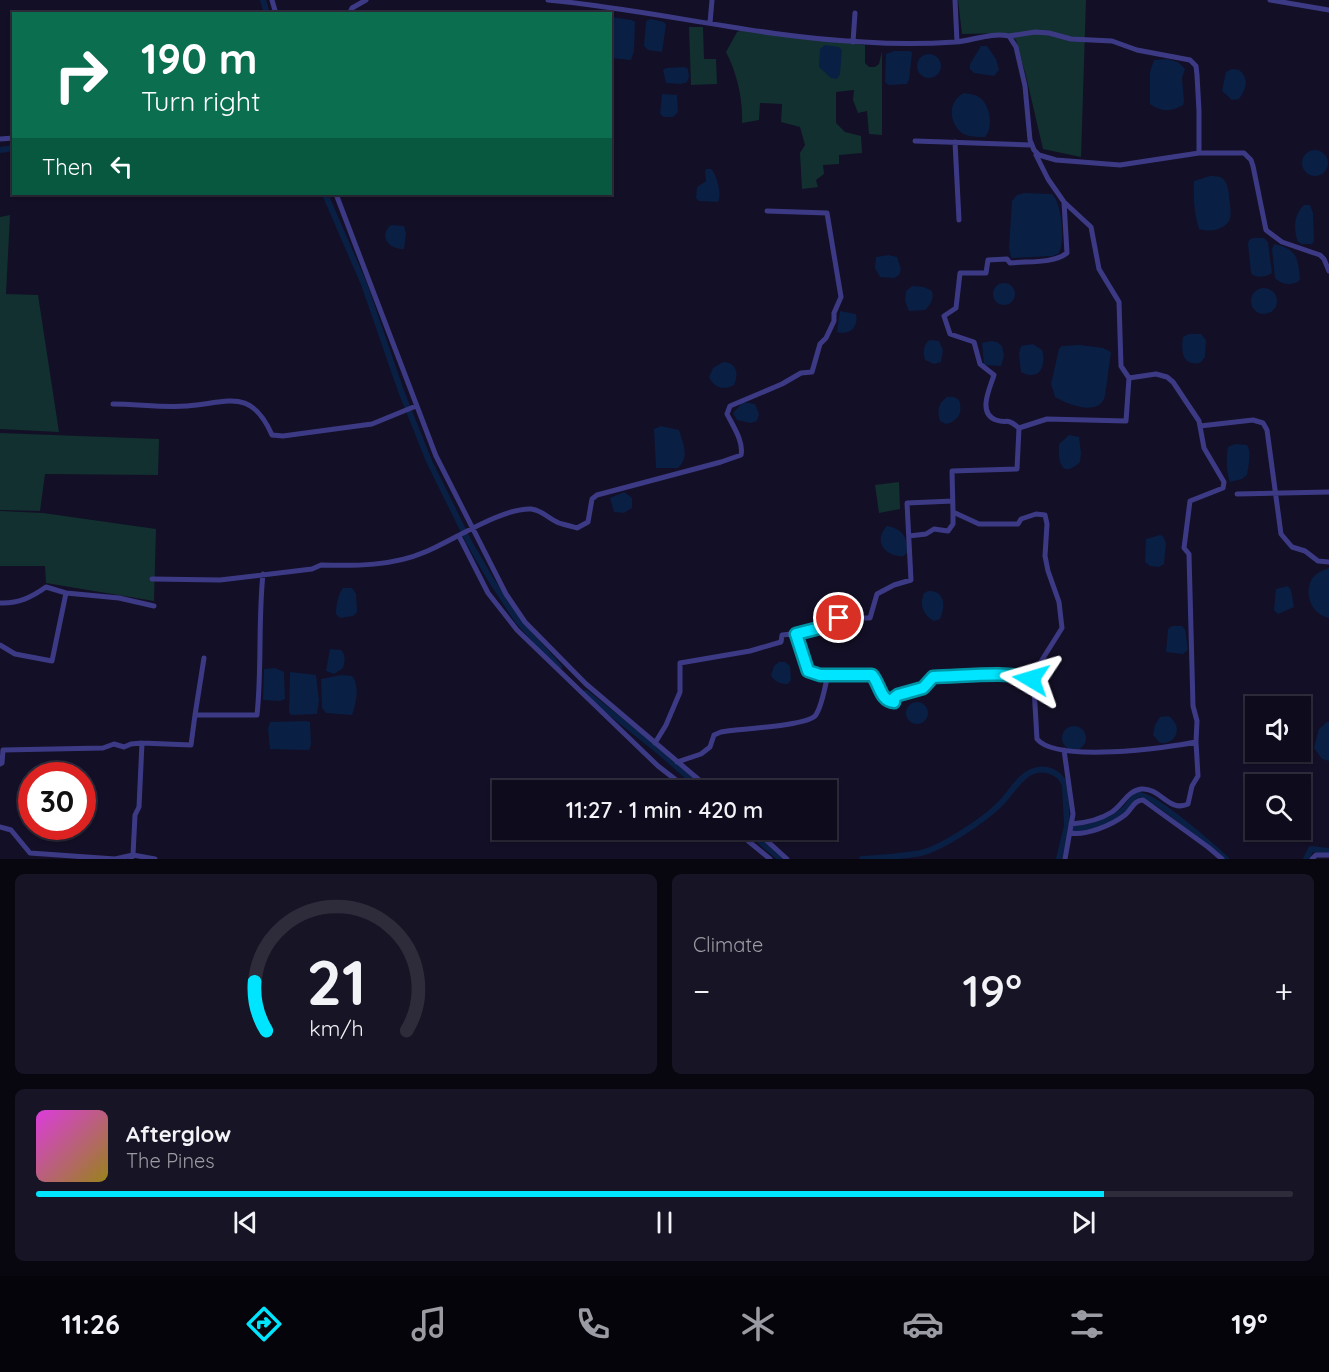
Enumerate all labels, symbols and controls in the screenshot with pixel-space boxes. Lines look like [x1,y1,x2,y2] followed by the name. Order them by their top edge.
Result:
[141,32,257,85] text: 190 m
[42,36,120,114] icon: right
[141,84,260,118] text: Turn right
[105,150,138,183] icon: left
[42,153,93,181] text: Then
[813,592,864,643] pin
[822,601,855,634] icon: arrive
[999,647,1063,711] position arrow
[1245,696,1311,840] map controls
[1245,696,1311,762] button: sound
[18,762,96,840] speed limit sign: 30
[1245,774,1311,840] button: search
[566,796,763,824] text: 11:27 · 1 min · 420 m
[693,932,763,957] text: Climate
[306,943,366,1021] text: 21
[963,962,1022,1018] text: 19°
[693,970,710,1011] text: −
[1274,970,1293,1011] text: +
[309,1015,363,1041] text: km/h
[126,1120,231,1148] text: Afterglow
[126,1148,215,1173] text: The Pines
[229,1206,262,1239] icon: previous
[648,1206,681,1239] icon: pause
[1067,1206,1100,1239] icon: next
[243,1303,285,1345] icon: directions
[408,1303,450,1345] icon: music
[572,1303,614,1345] icon: phone
[737,1303,779,1345] icon: climate
[902,1303,944,1345] icon: car
[1066,1303,1108,1345] icon: filters
[61,1307,120,1341] text: 11:26
[1231,1307,1268,1341] text: 19°

